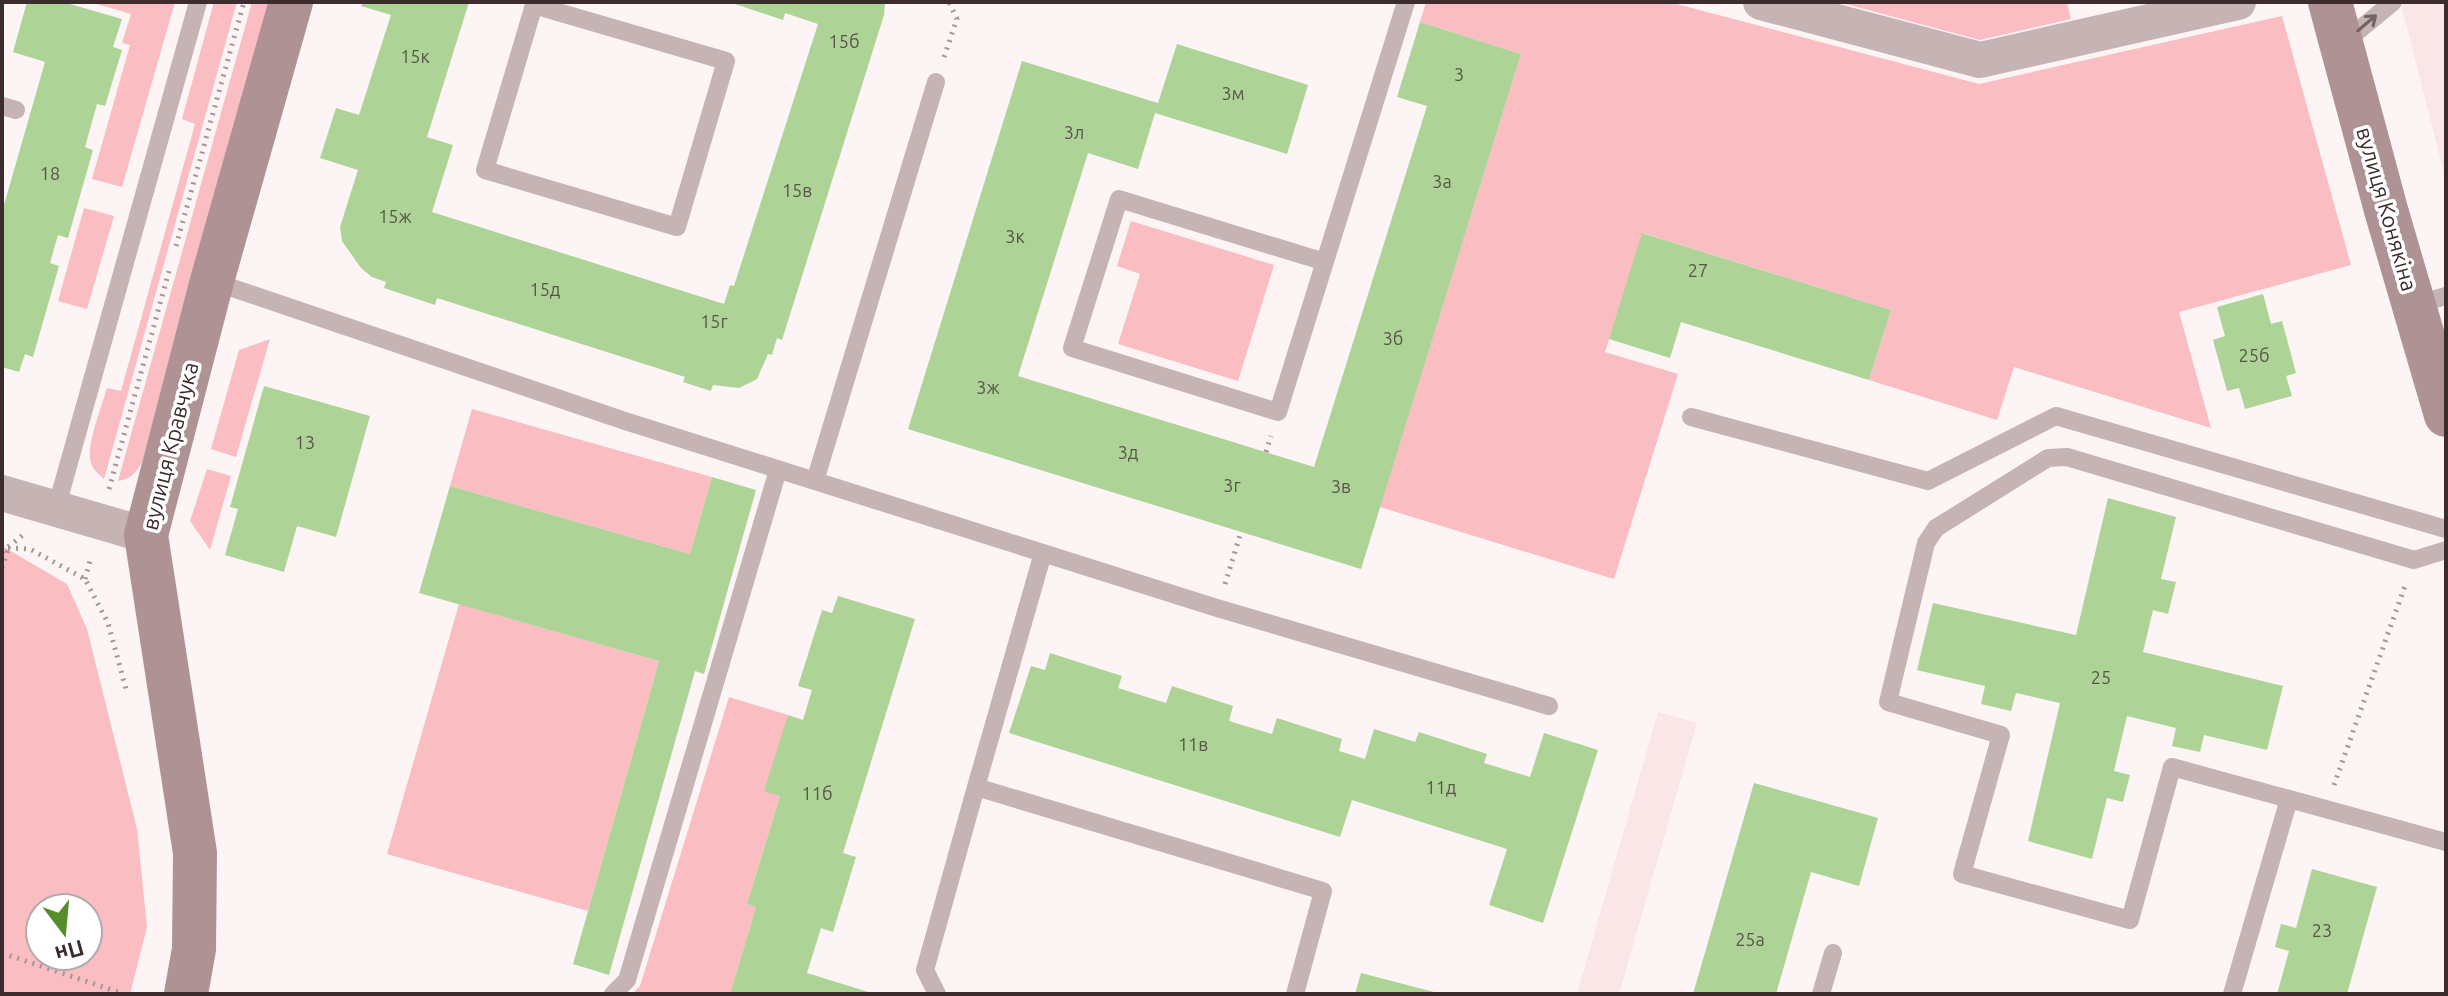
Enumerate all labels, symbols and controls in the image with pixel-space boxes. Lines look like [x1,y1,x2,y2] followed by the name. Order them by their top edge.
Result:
[2357,14,2377,32] one-way arrow
[829,31,859,51] house number: 15б
[400,46,430,66] house number: 15к
[1454,64,1464,84] house number: 3
[1221,83,1245,103] house number: 3м
[1064,122,1084,142] house number: 3л
[2352,124,2423,294] street label: вулиця Конякіна
[40,163,60,183] house number: 18
[1432,171,1452,191] house number: 3а
[782,180,812,200] house number: 15в
[378,206,412,226] house number: 15ж
[1005,226,1025,246] house number: 3к
[1688,260,1708,280] house number: 27
[530,279,561,299] house number: 15д
[700,311,728,331] house number: 15г
[1383,328,1403,348] house number: 3б
[2239,345,2269,365] house number: 25б
[137,359,202,533] street label: вулиця Кравчука
[976,377,1000,397] house number: 3ж
[295,432,315,452] house number: 13
[1118,442,1139,462] house number: 3д
[1223,475,1241,495] house number: 3г
[1331,476,1351,496] house number: 3в
[2091,667,2111,687] house number: 25
[1178,734,1208,754] house number: 11в
[1426,777,1457,797] house number: 11д
[802,783,832,803] house number: 11б
[24,892,104,972] north arrow
[2312,920,2332,940] house number: 23
[1735,929,1765,949] house number: 25а
[52,936,87,968] text: Пн

